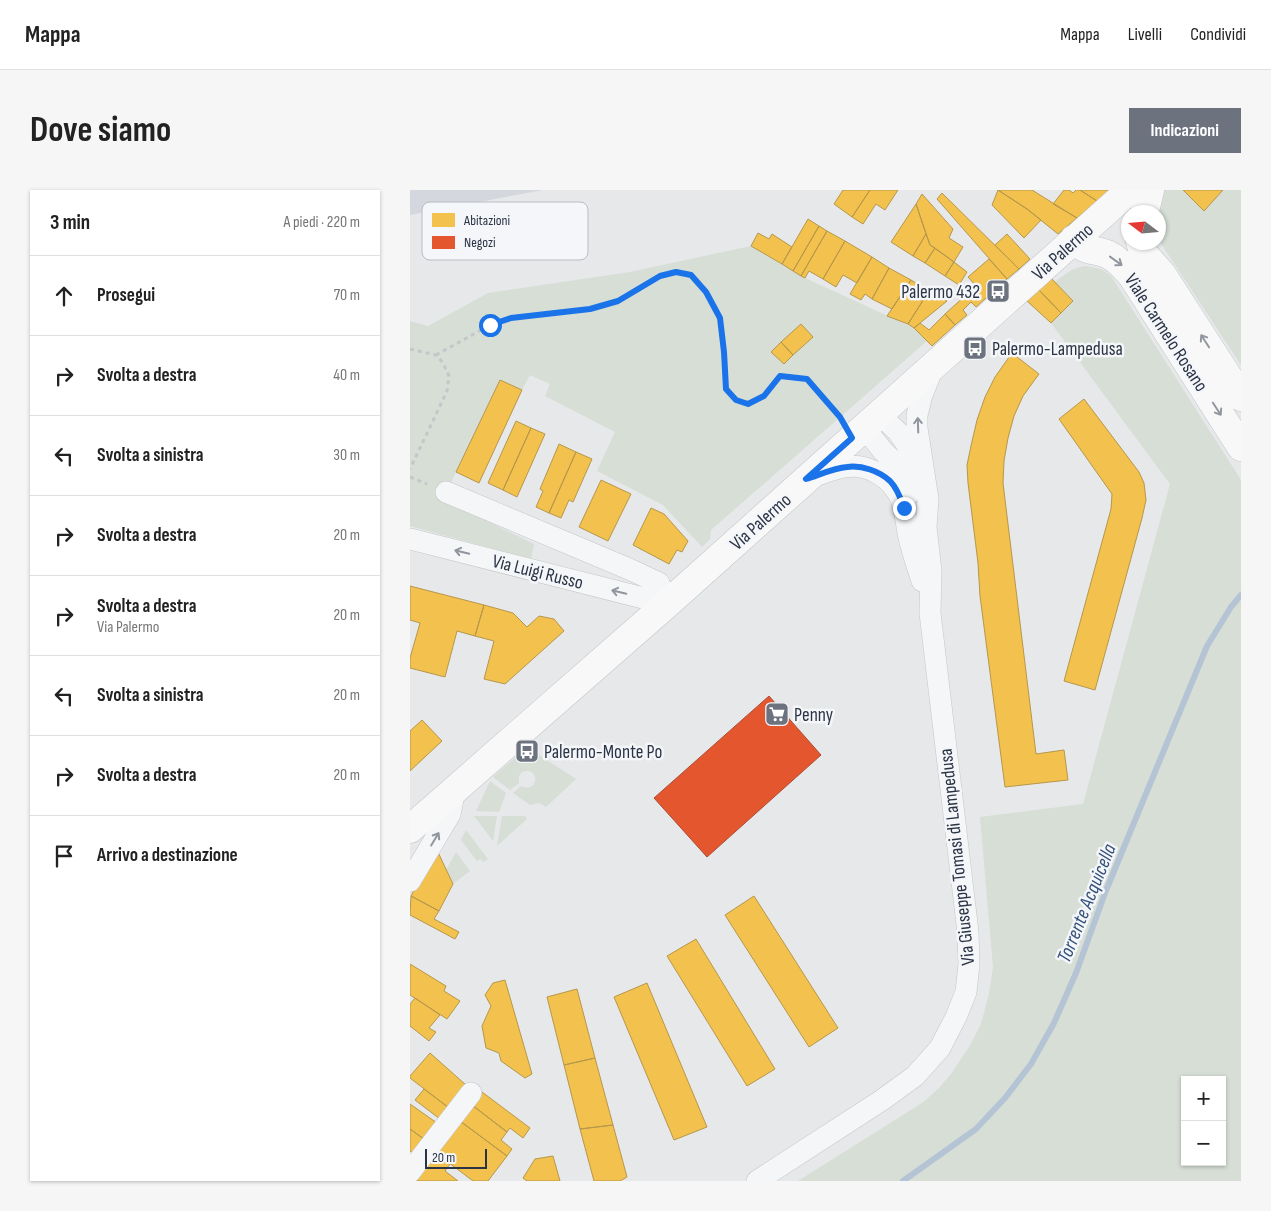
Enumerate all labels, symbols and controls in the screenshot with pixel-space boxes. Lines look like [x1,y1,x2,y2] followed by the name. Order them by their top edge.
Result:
[25,20,81,49] text: Mappa
[1060,24,1100,45] text: Mappa
[1128,24,1162,45] text: Livelli
[1190,24,1246,45] text: Condividi
[1129,108,1241,153] button: Indicazioni
[30,109,171,152] text: Dove siamo
[422,202,588,260] legend
[1121,205,1166,250] north arrow
[50,210,90,235] text: 3 min
[463,212,510,229] text: Abitazioni
[284,213,360,232] text: A piedi · 220 m
[1028,219,1098,285] street label: Via Palermo
[464,234,496,251] text: Negozi
[1109,256,1123,266] one-way arrow
[1119,270,1212,396] street label: Viale Carmelo Rosano
[985,278,1011,304] bus stop icon: Palermo 432
[901,281,980,304] place label: Palermo 432
[50,282,78,310] icon: ahead
[97,284,155,307] text: Prosegui
[334,286,360,305] text: 70 m
[479,314,502,337] route start
[962,335,988,361] bus stop icon: Palermo-Lampedusa
[1200,335,1210,349] one-way arrow
[992,338,1123,361] place label: Palermo-Lampedusa
[50,362,78,390] icon: right
[97,364,197,387] text: Svolta a destra
[333,366,360,385] text: 40 m
[1211,402,1222,416] one-way arrow
[913,417,922,433] one-way arrow
[50,442,78,470] icon: left
[97,444,204,467] text: Svolta a sinistra
[333,446,360,465] text: 30 m
[726,489,796,555] street label: Via Palermo
[893,497,916,520] route end
[50,522,78,550] icon: right
[97,524,197,547] text: Svolta a destra
[333,526,360,545] text: 20 m
[454,547,470,556] one-way arrow
[490,550,586,595] street label: Via Luigi Russo
[612,587,628,596] one-way arrow
[97,595,197,618] text: Svolta a destra
[50,602,78,630] icon: right
[333,606,360,625] text: 20 m
[97,618,160,637] text: Via Palermo
[50,682,78,710] icon: left
[97,684,204,707] text: Svolta a sinistra
[333,686,360,705] text: 20 m
[764,701,790,727] supermarket icon: Penny
[794,704,834,727] place label: Penny
[514,738,540,764] bus stop icon: Palermo-Monte Po
[544,741,662,764] place label: Palermo-Monte Po
[935,747,980,966] street label: Via Giuseppe Tomasi di Lampedusa
[50,762,78,790] icon: right
[97,764,197,787] text: Svolta a destra
[333,766,360,785] text: 20 m
[431,832,441,846] one-way arrow
[1052,840,1122,966] water label: Torrente Acquicella
[50,842,78,870] icon: arrive
[97,844,238,867] text: Arrivo a destinazione
[1181,1076,1226,1166] map controls
[1181,1076,1226,1121] button: +
[1181,1121,1226,1166] button: −
[425,1146,488,1169] scale bar
[432,1149,455,1166] text: 20 m

